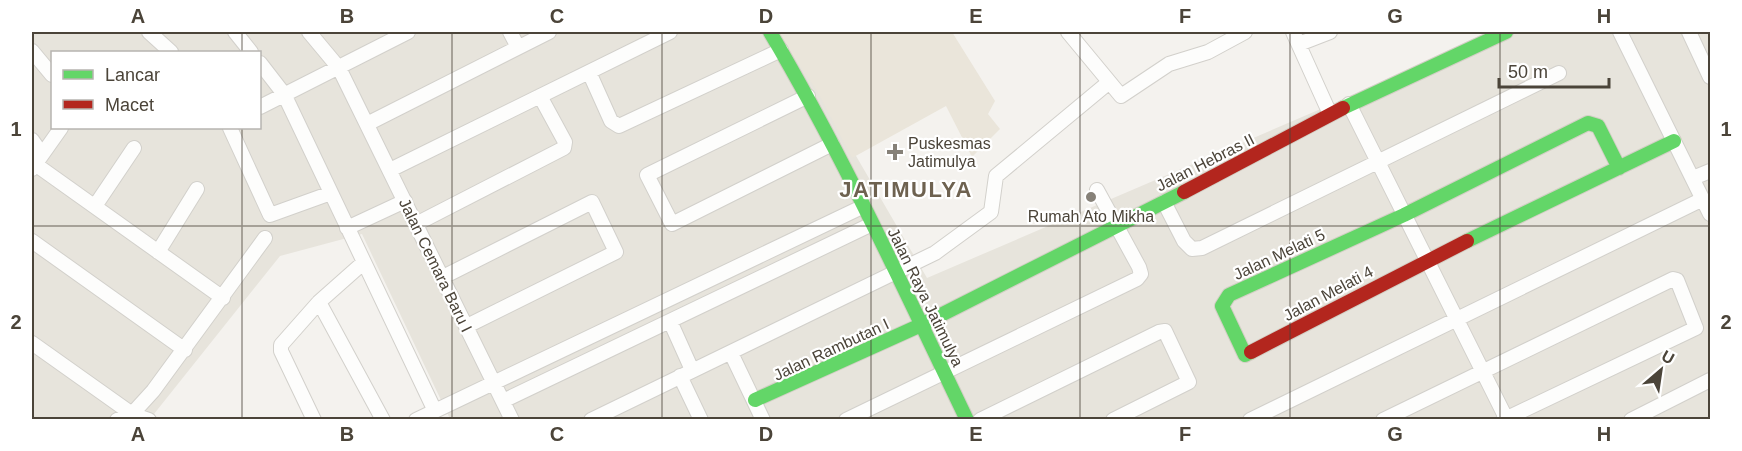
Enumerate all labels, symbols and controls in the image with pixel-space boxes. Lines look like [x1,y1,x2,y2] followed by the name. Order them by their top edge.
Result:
[131,5,145,27] text: A
[340,5,354,27] text: B
[550,5,564,27] text: C
[759,5,773,27] text: D
[969,5,983,27] text: E
[1179,5,1191,27] text: F
[1387,5,1403,27] text: G
[1597,5,1611,27] text: H
[51,51,261,129] legend
[1499,51,1608,89] scale bar
[1508,62,1548,82] text: 50 m
[105,65,160,85] text: Lancar
[105,95,154,115] text: Macet
[10,118,22,140] text: 1
[1720,118,1732,140] text: 1
[1153,130,1257,194] street label: Jalan Hebras II
[908,135,991,170] place label: Puskesmas Jatimulya
[886,143,904,161] marker: Puskesmas Jatimulya
[839,177,973,202] district label: JATIMULYA
[1084,190,1098,204] marker: Rumah Ato Mikha
[396,196,475,335] street label: Jalan Cemara Baru I
[1028,208,1154,225] place label: Rumah Ato Mikha
[885,225,967,369] street label: Jalan Raya Jatimulya
[1231,226,1328,283] street label: Jalan Melati 5
[1281,263,1376,324] street label: Jalan Melati 4
[10,311,22,333] text: 2
[1720,311,1732,333] text: 2
[771,315,892,384] street label: Jalan Rambutan I
[1631,340,1691,400] north arrow
[1659,347,1677,368] text: U
[131,423,145,445] text: A
[340,423,354,445] text: B
[550,423,564,445] text: C
[759,423,773,445] text: D
[969,423,983,445] text: E
[1179,423,1191,445] text: F
[1387,423,1403,445] text: G
[1597,423,1611,445] text: H

